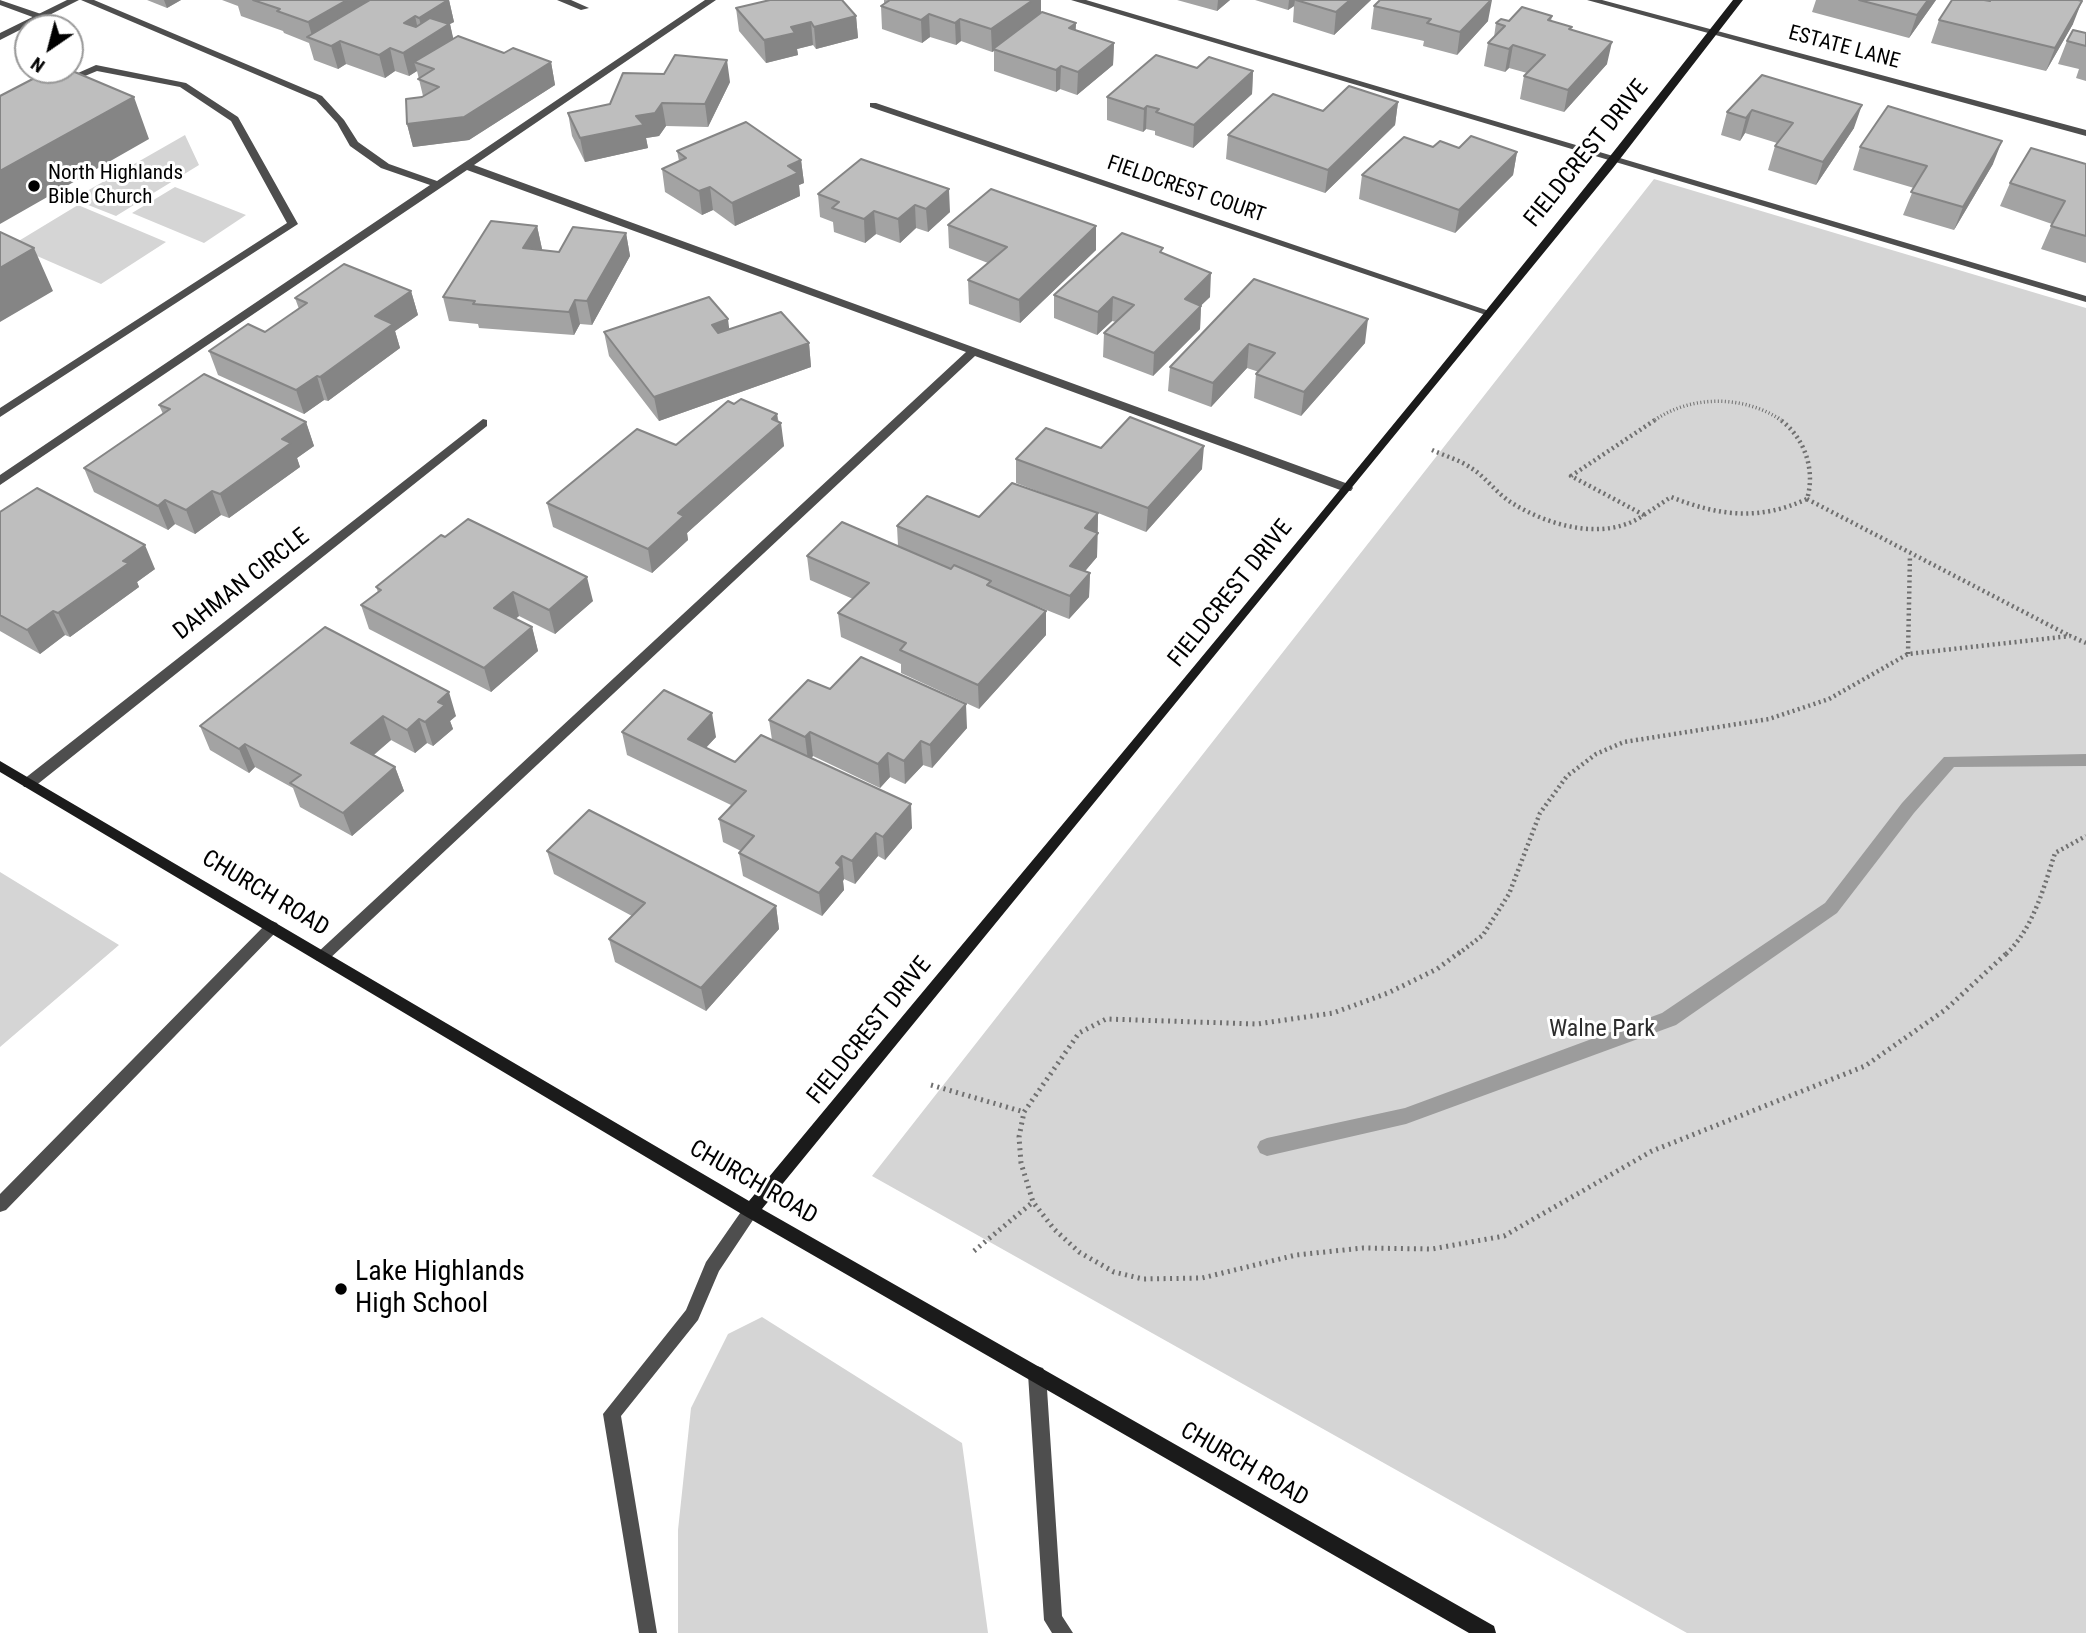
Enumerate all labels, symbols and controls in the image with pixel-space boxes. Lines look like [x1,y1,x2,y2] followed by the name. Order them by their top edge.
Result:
[14,14,84,84] north arrow
[1786,21,1902,75] street label: ESTATE LANE
[26,52,49,78] text: N
[1519,75,1655,233] street label: FIELDCREST DRIVE
[1104,151,1268,229] street label: FIELDCREST COURT
[48,161,183,211] place label: North Highlands Bible Church
[26,178,42,194] marker: North Highlands Bible Church
[1163,515,1299,673] street label: FIELDCREST DRIVE
[169,523,315,647] street label: DAHMAN CIRCLE
[196,845,334,943] street label: CHURCH ROAD
[802,952,938,1110] street label: FIELDCREST DRIVE
[1549,1016,1655,1044] park label: Walne Park
[684,1135,822,1231] street label: CHURCH ROAD
[355,1256,525,1322] place label: Lake Highlands High School
[333,1281,349,1297] marker: Lake Highlands High School
[1175,1417,1313,1513] street label: CHURCH ROAD

